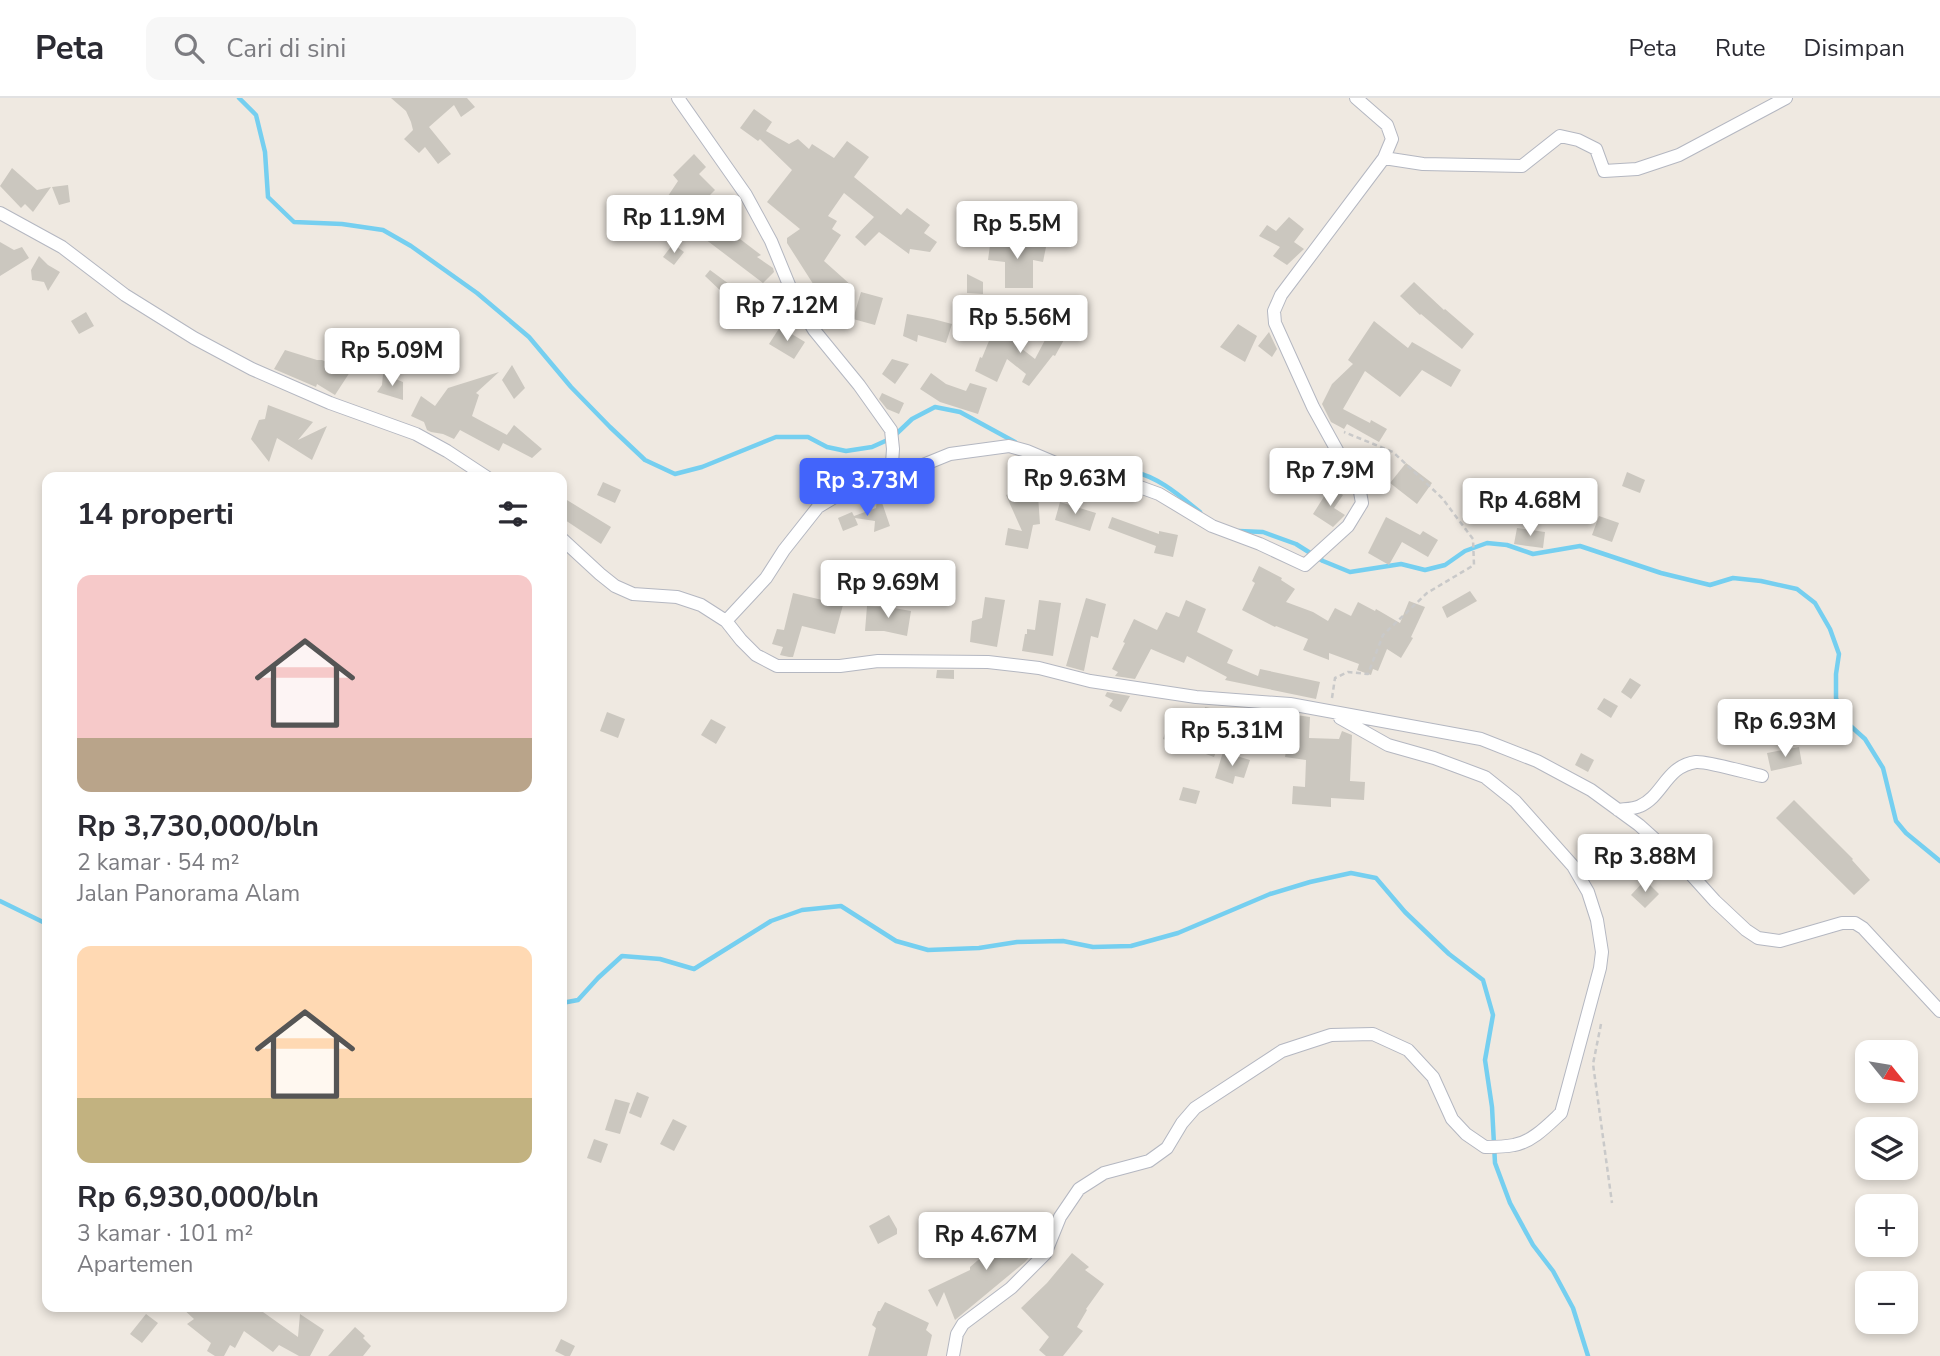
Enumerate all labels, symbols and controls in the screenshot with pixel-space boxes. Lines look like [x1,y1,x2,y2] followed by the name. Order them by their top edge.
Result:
[146,17,636,80] search box
[35,26,104,71] text: Peta
[170,29,208,67] icon: search
[226,31,346,66] text: Cari di sini
[1628,32,1677,64] text: Peta
[1715,32,1766,64] text: Rute
[1804,32,1905,64] text: Disimpan
[602,195,746,255] pin: Rp 11.9M
[623,202,725,233] text: Rp 11.9M
[952,202,1082,261] pin: Rp 5.5M
[972,208,1062,239] text: Rp 5.5M
[715,284,859,343] pin: Rp 7.12M
[736,290,838,321] text: Rp 7.12M
[948,296,1092,355] pin: Rp 5.56M
[969,302,1071,333] text: Rp 5.56M
[320,328,464,388] pin: Rp 5.09M
[341,335,443,366] text: Rp 5.09M
[1265,448,1395,508] pin: Rp 7.9M
[1285,455,1375,486] text: Rp 7.9M
[1003,456,1147,516] pin: Rp 9.63M
[795,458,939,518] pin: Rp 3.73M
[1024,463,1126,494] text: Rp 9.63M
[816,465,918,496] text: Rp 3.73M
[1458,478,1602,538] pin: Rp 4.68M
[1479,485,1581,516] text: Rp 4.68M
[77,494,234,535] text: 14 properti
[494,495,532,533] icon: filters
[816,560,960,620] pin: Rp 9.69M
[837,567,939,598] text: Rp 9.69M
[242,620,368,746] icon: home
[1713,700,1857,759] pin: Rp 6.93M
[1734,706,1836,737] text: Rp 6.93M
[1160,708,1304,768] pin: Rp 5.31M
[1181,715,1283,746] text: Rp 5.31M
[77,806,319,847] text: Rp 3,730,000/bln
[1573,834,1717,894] pin: Rp 3.88M
[1594,841,1696,872] text: Rp 3.88M
[77,847,239,878] text: 2 kamar · 54 m²
[77,878,300,909] text: Jalan Panorama Alam
[242,991,368,1117] icon: home
[1855,1040,1918,1102] north arrow
[1855,1040,1918,1334] map controls
[1855,1117,1918,1180] button: layers
[77,1177,319,1218] text: Rp 6,930,000/bln
[1855,1194,1918,1257] button: +
[914,1212,1058,1272] pin: Rp 4.67M
[77,1218,253,1249] text: 3 kamar · 101 m²
[935,1219,1037,1250] text: Rp 4.67M
[77,1249,193,1280] text: Apartemen
[1855,1271,1918,1334] button: −

